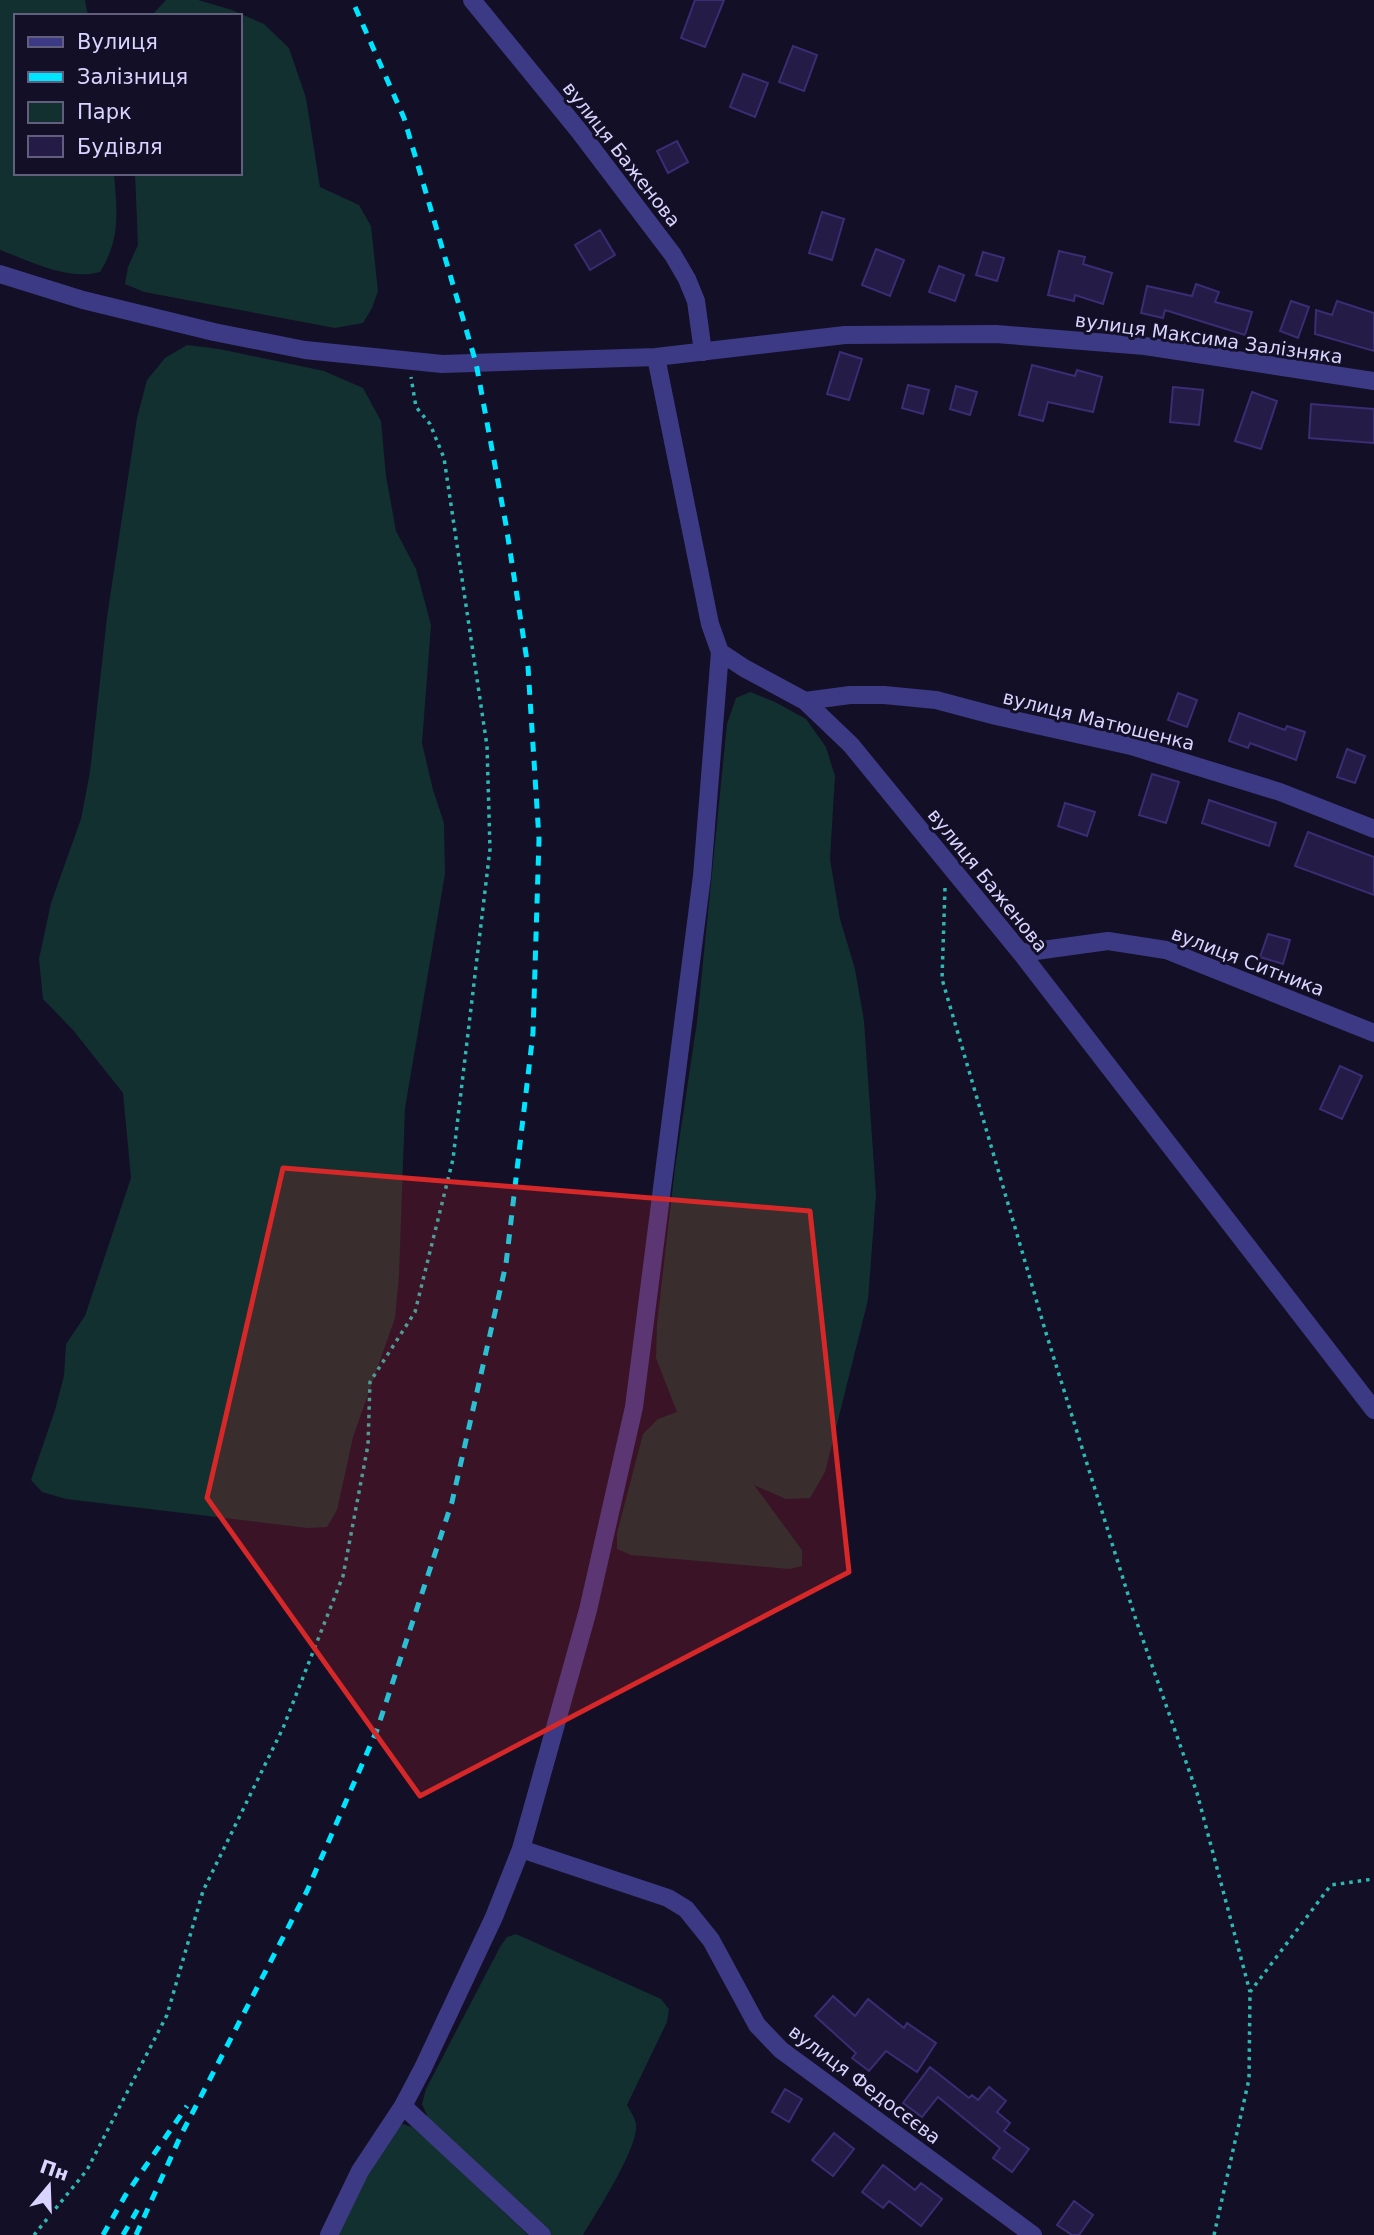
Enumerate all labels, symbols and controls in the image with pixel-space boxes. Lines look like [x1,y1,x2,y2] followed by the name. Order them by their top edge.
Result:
[14,14,242,175] legend
[77,30,158,54] text: Вулиця
[77,65,188,89] text: Залізниця
[559,77,685,231] street label: вулиця Баженова
[77,100,132,124] text: Парк
[77,135,163,159] text: Будівля
[1074,308,1344,368] street label: вулиця Максима Залізняка
[1001,685,1197,755] street label: вулиця Матюшенка
[924,804,1052,956] street label: вулиця Баженова
[1168,922,1328,1000] street label: вулиця Ситника
[785,2020,945,2148] street label: вулиця Федосєєва
[14,2151,84,2221] north arrow
[37,2155,72,2185] text: Пн

